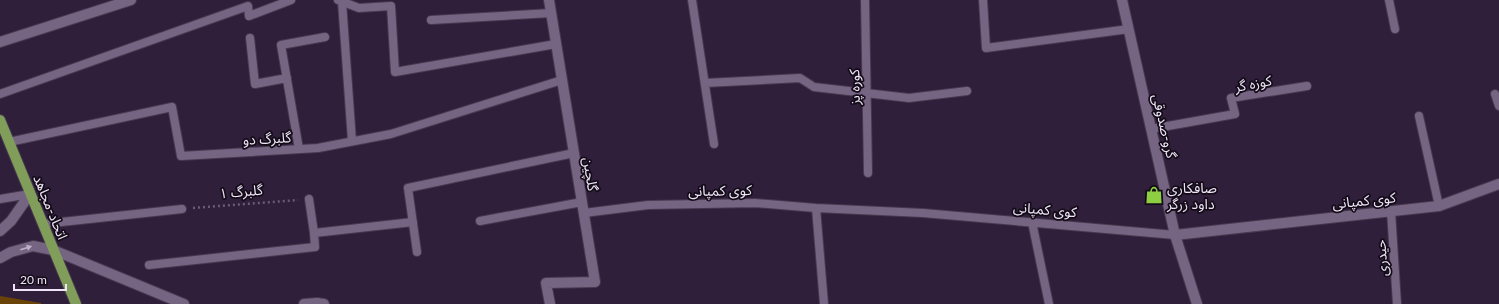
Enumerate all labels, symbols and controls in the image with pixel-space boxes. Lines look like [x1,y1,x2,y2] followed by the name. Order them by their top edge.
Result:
[845,69,865,106] street label: کوره پز
[1232,71,1273,96] street label: کوزه گر
[1148,92,1181,160] street label: گرو-صدوقی
[242,128,292,149] street label: گلبرگ دو
[578,156,602,193] street label: گلچین
[30,172,72,242] street label: اتحاد-مجاهد
[1166,179,1217,213] place label: صافکاری داود زرگر
[219,181,264,202] street label: گلبرگ ۱
[688,181,752,201] street label: کوی کمپانی
[1144,185,1164,205] shop icon: صافکاری داود زرگر
[1331,188,1397,214] street label: کوی کمپانی
[1012,198,1078,222] street label: کوی کمپانی
[1371,239,1392,277] street label: حیدری
[20,245,32,251] one-way arrow
[14,266,66,292] scale bar
[20,272,47,287] text: 20 m

